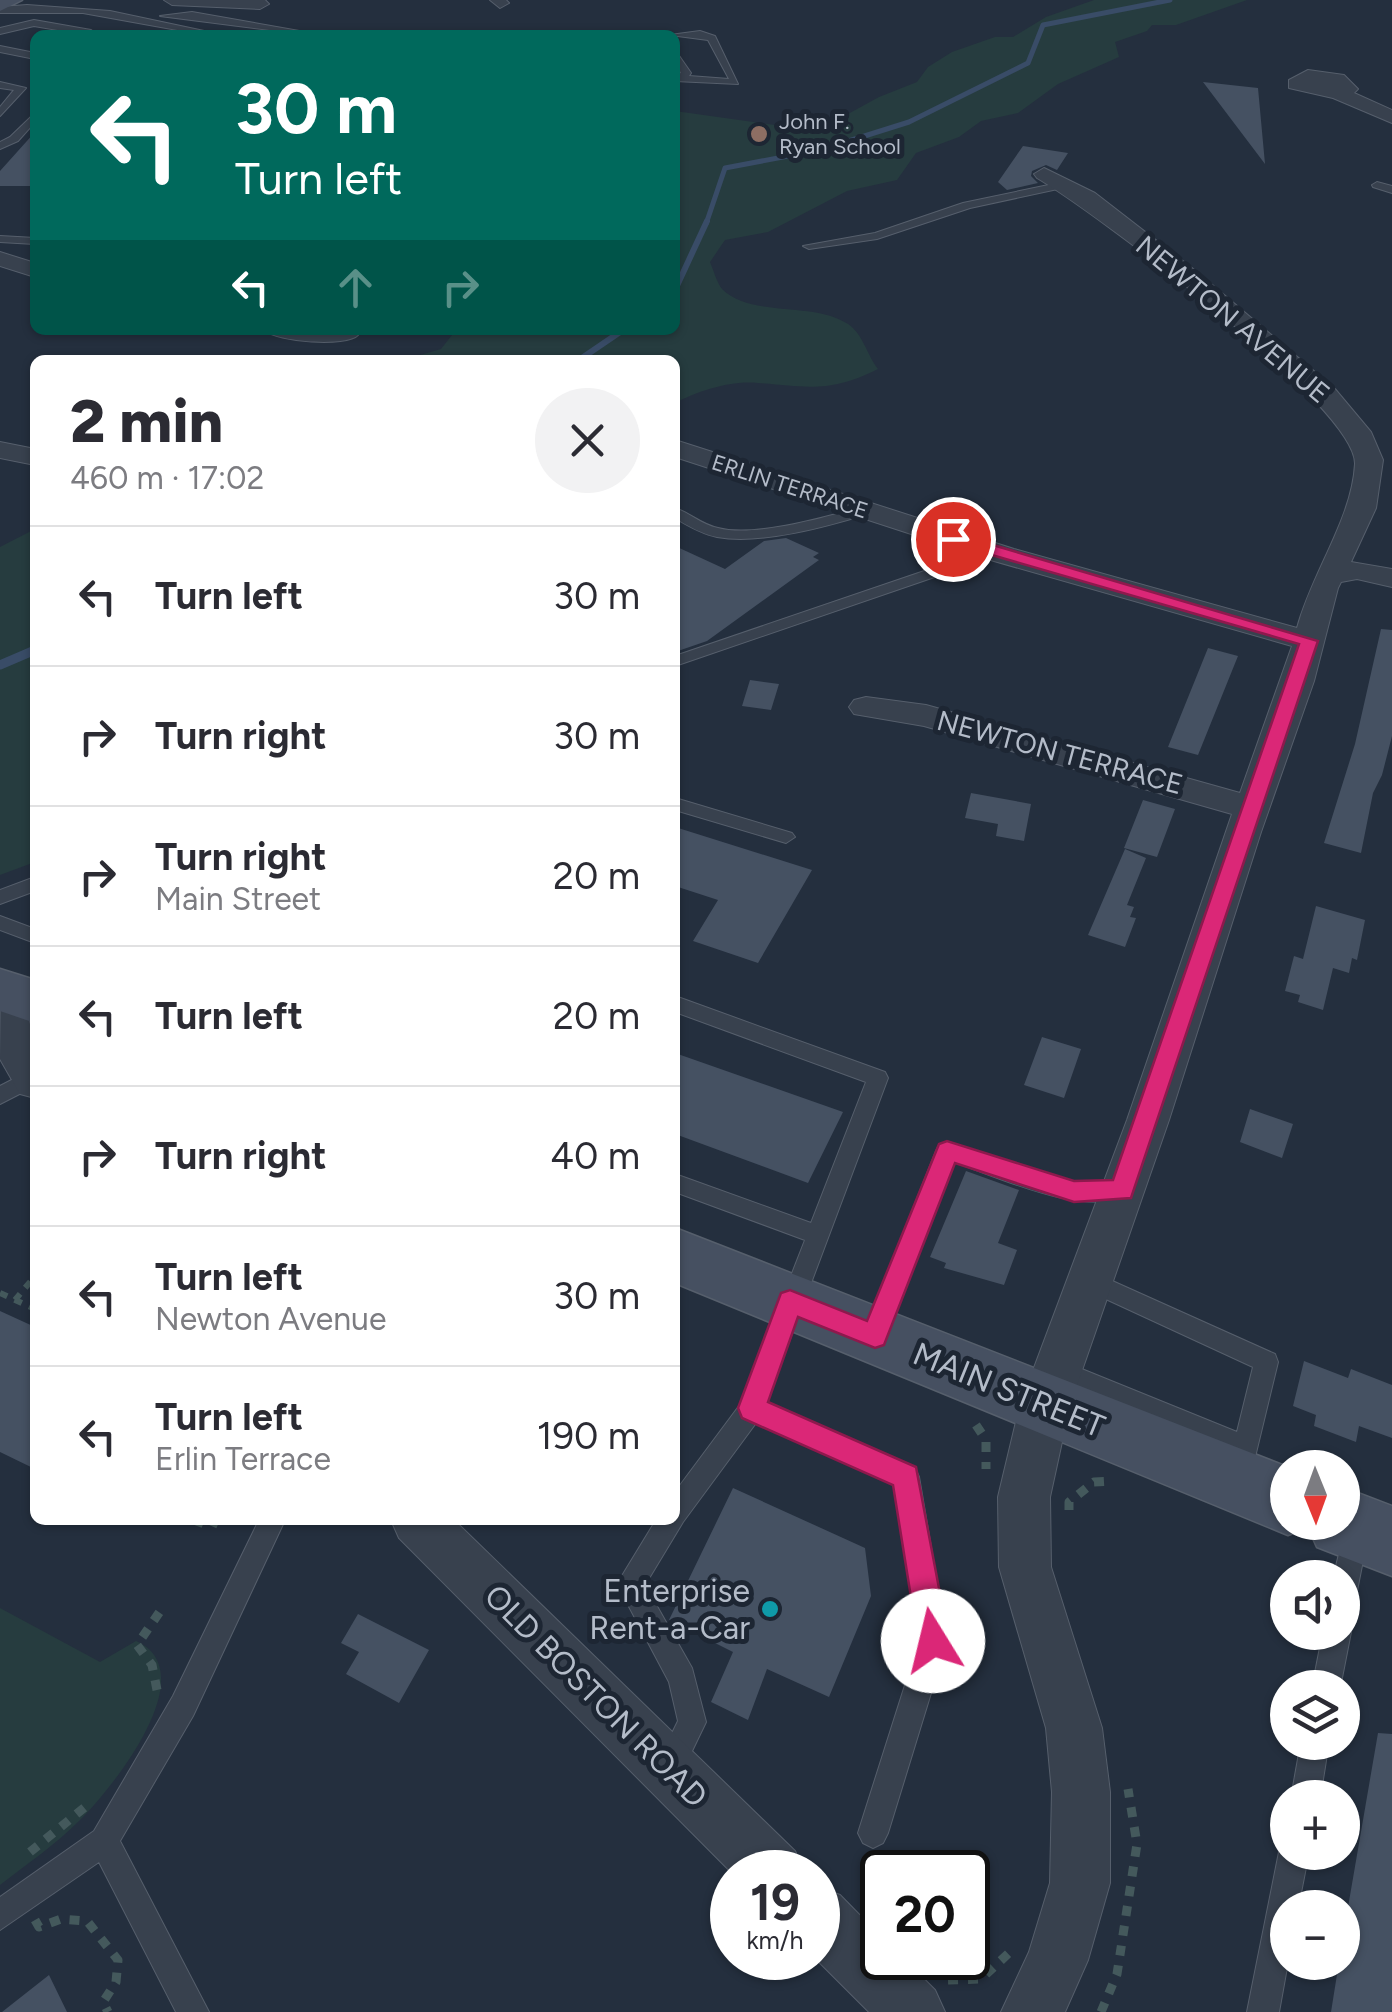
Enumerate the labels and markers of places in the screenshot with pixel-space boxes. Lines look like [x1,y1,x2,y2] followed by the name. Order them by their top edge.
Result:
[779,108,901,160] place label: John F. Ryan School
[748,123,770,145] marker: John F. Ryan School
[911,497,996,582] pin
[589,1572,750,1647] place label: Enterprise Rent-a-Car
[759,1598,781,1620] marker: Enterprise Rent-a-Car

